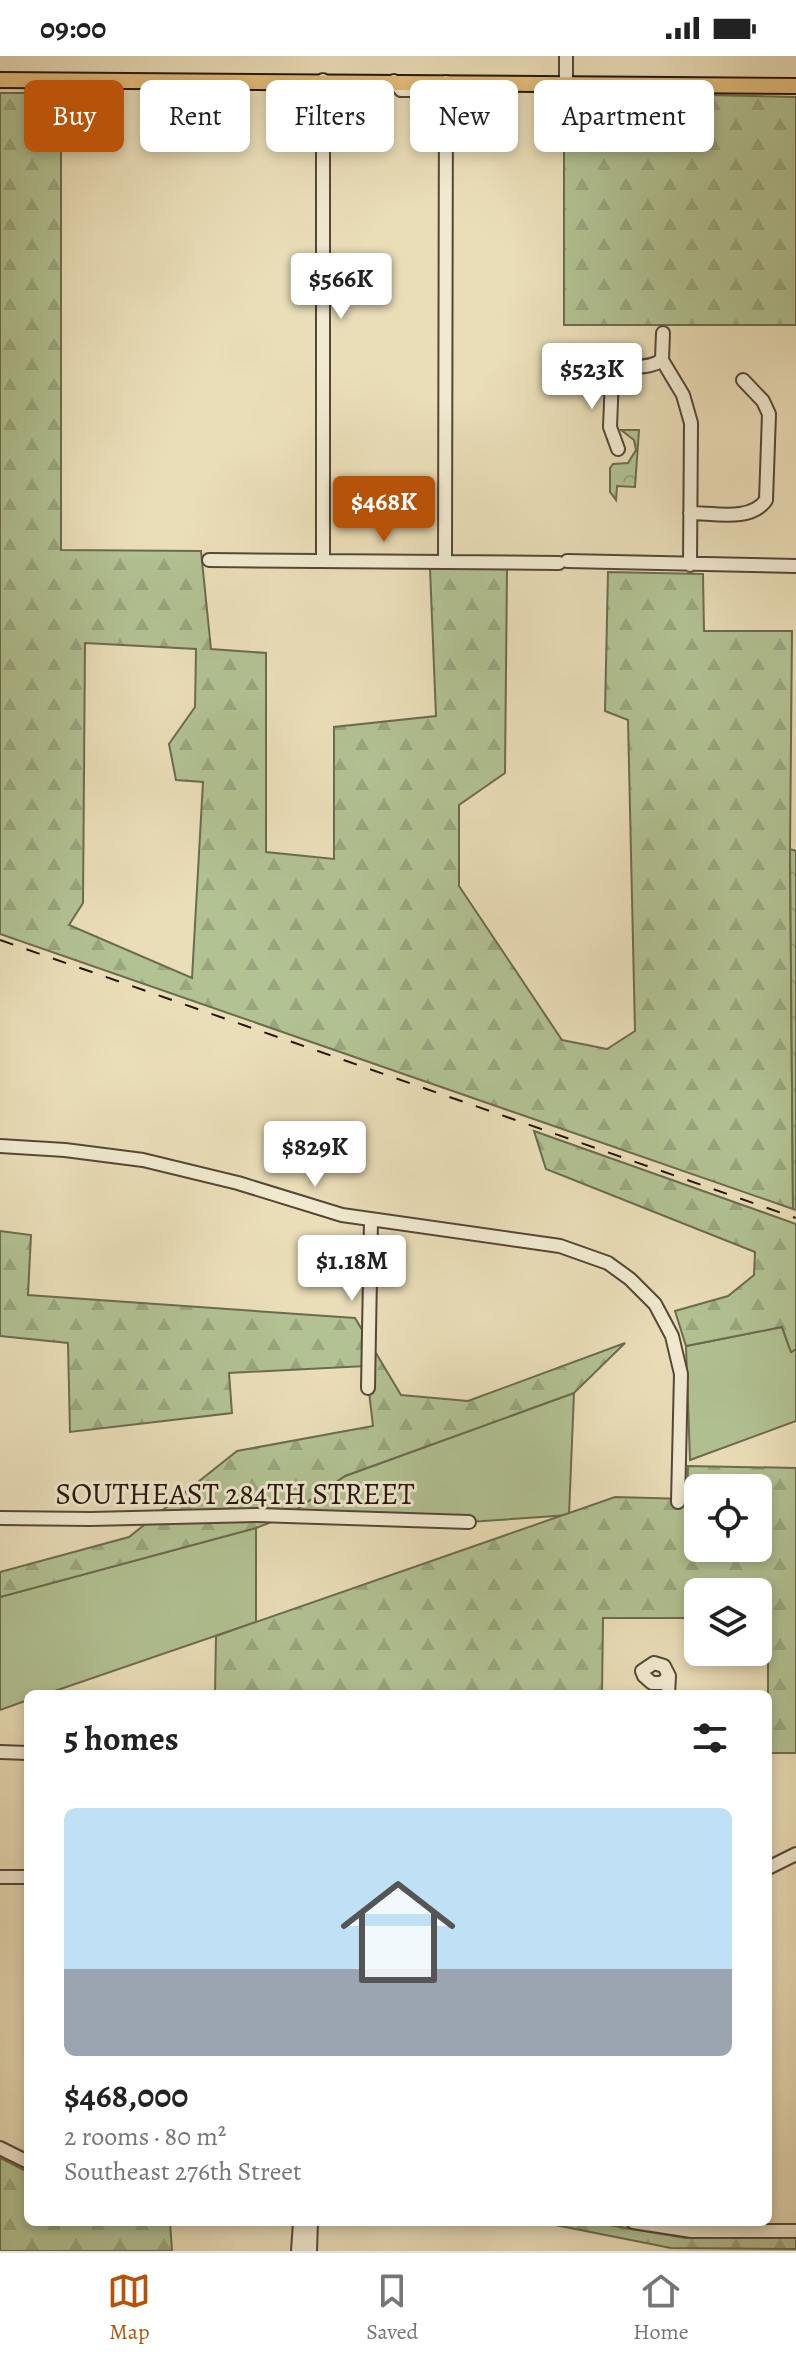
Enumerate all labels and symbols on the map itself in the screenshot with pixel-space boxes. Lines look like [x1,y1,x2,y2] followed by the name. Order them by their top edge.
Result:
[285,253,397,321] pin: $566K
[536,343,648,411] pin: $523K
[328,476,440,544] pin: $468K
[259,1121,371,1189] pin: $829K
[287,1235,417,1303] pin: $1.18M
[55,1474,415,1514] street label: SOUTHEAST 284TH STREET

